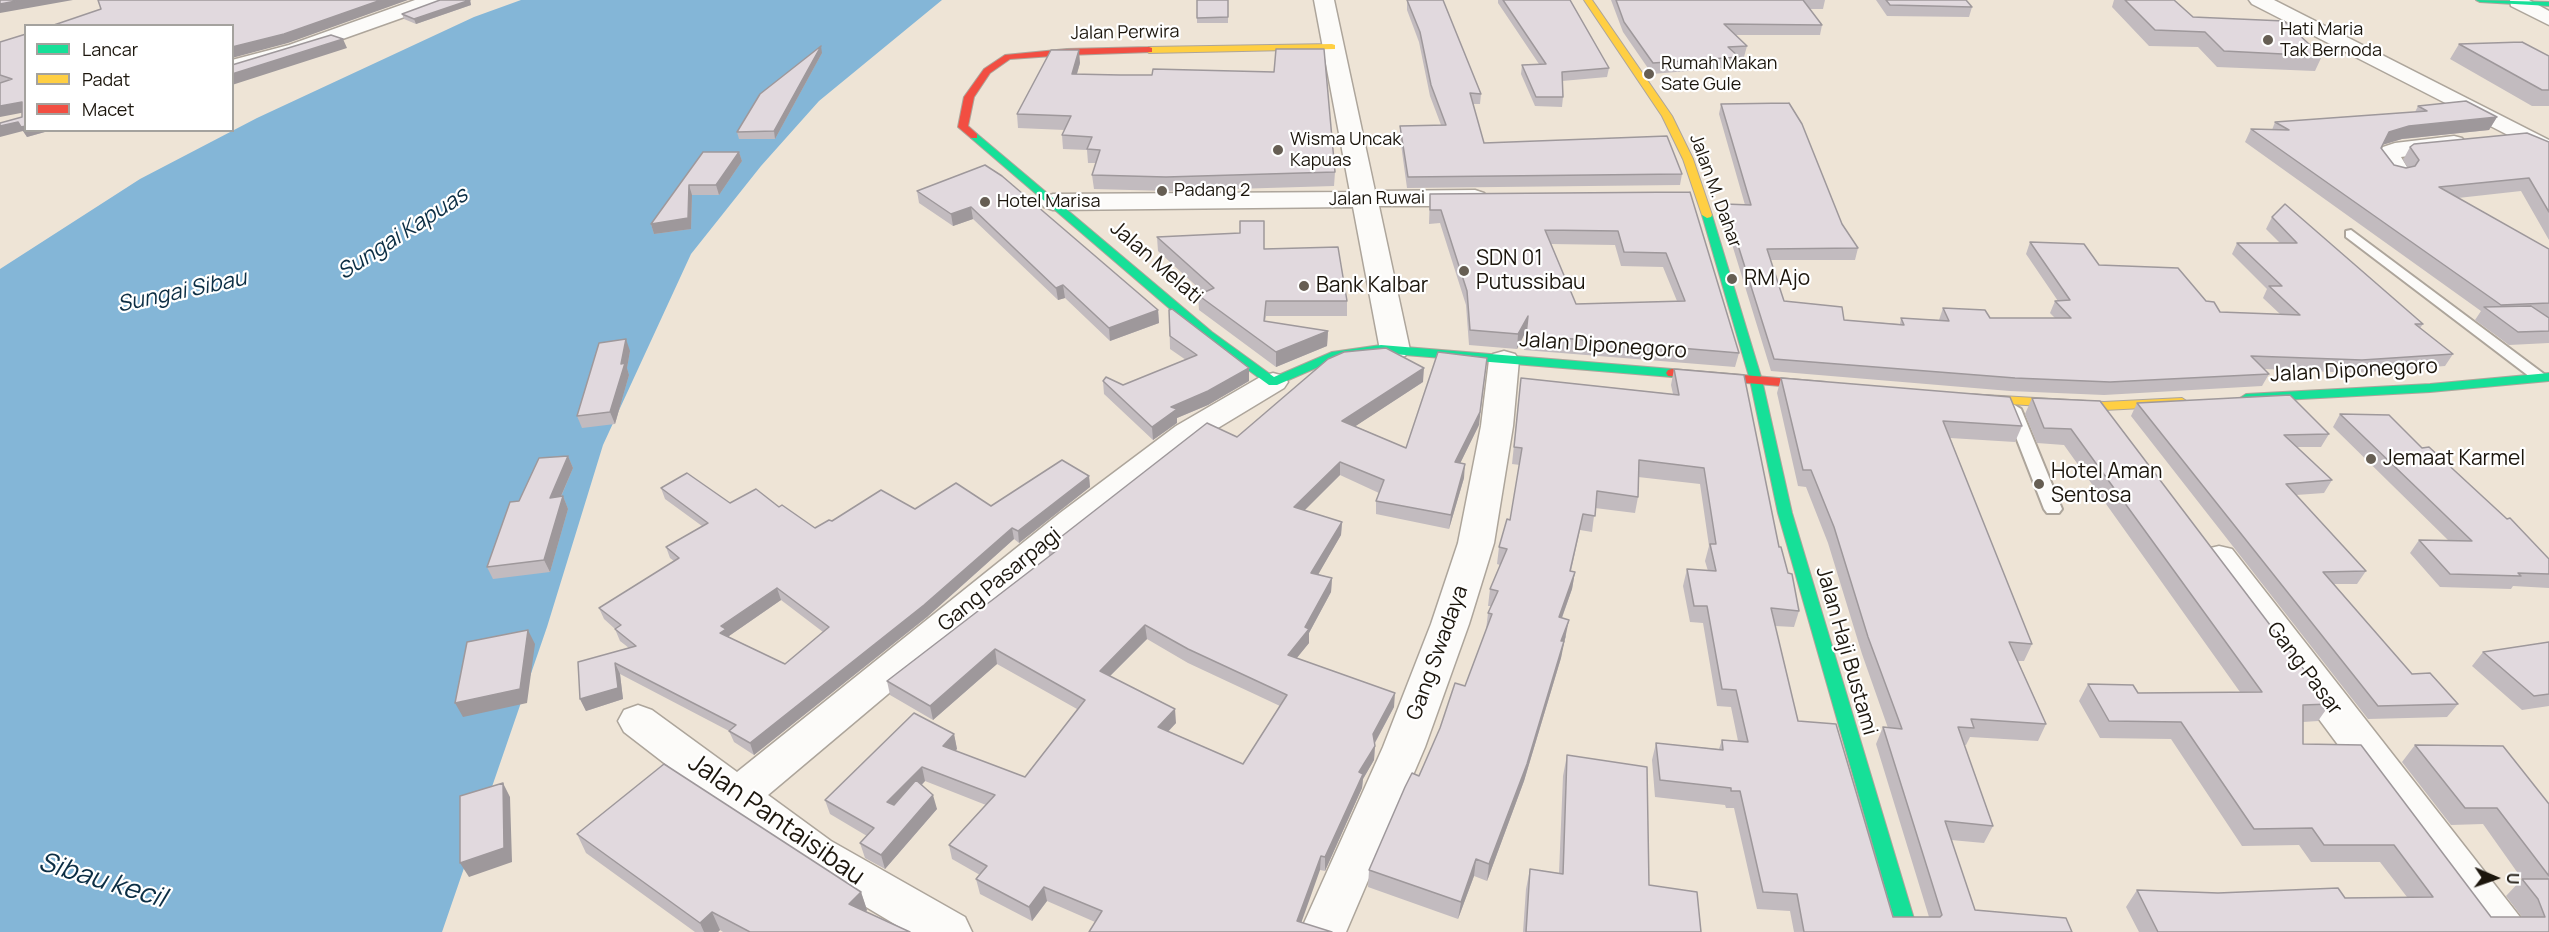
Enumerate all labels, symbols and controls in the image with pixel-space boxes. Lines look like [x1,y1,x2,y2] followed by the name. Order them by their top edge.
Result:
[2280,19,2382,62] place label: Hati Maria Tak Bernoda
[1070,21,1180,45] street label: Jalan Perwira
[24,24,234,132] legend
[2261,33,2275,47] marker: Hati Maria Tak Bernoda
[82,37,138,61] text: Lancar
[1661,53,1777,96] place label: Rumah Makan Sate Gule
[82,67,130,91] text: Padat
[1642,67,1656,81] marker: Rumah Makan Sate Gule
[82,97,135,121] text: Macet
[1290,129,1401,172] place label: Wisma Uncak Kapuas
[1684,131,1746,251] street label: Jalan M. Dahar
[1271,143,1285,157] marker: Wisma Uncak Kapuas
[1174,180,1250,202] place label: Padang 2
[333,182,473,286] water label: Sungai Kapuas
[1155,184,1169,198] marker: Padang 2
[1329,187,1425,211] street label: Jalan Ruwai
[997,191,1100,213] place label: Hotel Marisa
[978,195,992,209] marker: Hotel Marisa
[1105,216,1207,310] street label: Jalan Melati
[1476,246,1586,296] place label: SDN 01 Putussibau
[1457,264,1471,278] marker: SDN 01 Putussibau
[115,265,249,319] water label: Sungai Sibau
[1744,266,1810,292] place label: RM Ajo
[1725,272,1739,286] marker: RM Ajo
[1316,273,1428,299] place label: Bank Kalbar
[1297,279,1311,293] marker: Bank Kalbar
[1518,328,1688,364] street label: Jalan Diponegoro
[2270,354,2438,388] street label: Jalan Diponegoro
[2383,446,2525,472] place label: Jemaat Karmel
[2364,452,2378,466] marker: Jemaat Karmel
[2051,459,2162,509] place label: Hotel Aman Sentosa
[2032,477,2046,491] marker: Hotel Aman Sentosa
[933,523,1067,637] street label: Gang Pasarpagi
[1810,564,1882,738] street label: Jalan Haji Bustami
[1402,582,1474,724] street label: Gang Swadaya
[2261,618,2347,720] street label: Gang Pasar
[682,747,870,893] street label: Jalan Pantaisibau
[34,846,170,916] water label: Sibau kecil
[2465,848,2525,908] north arrow
[2502,872,2524,885] text: U

